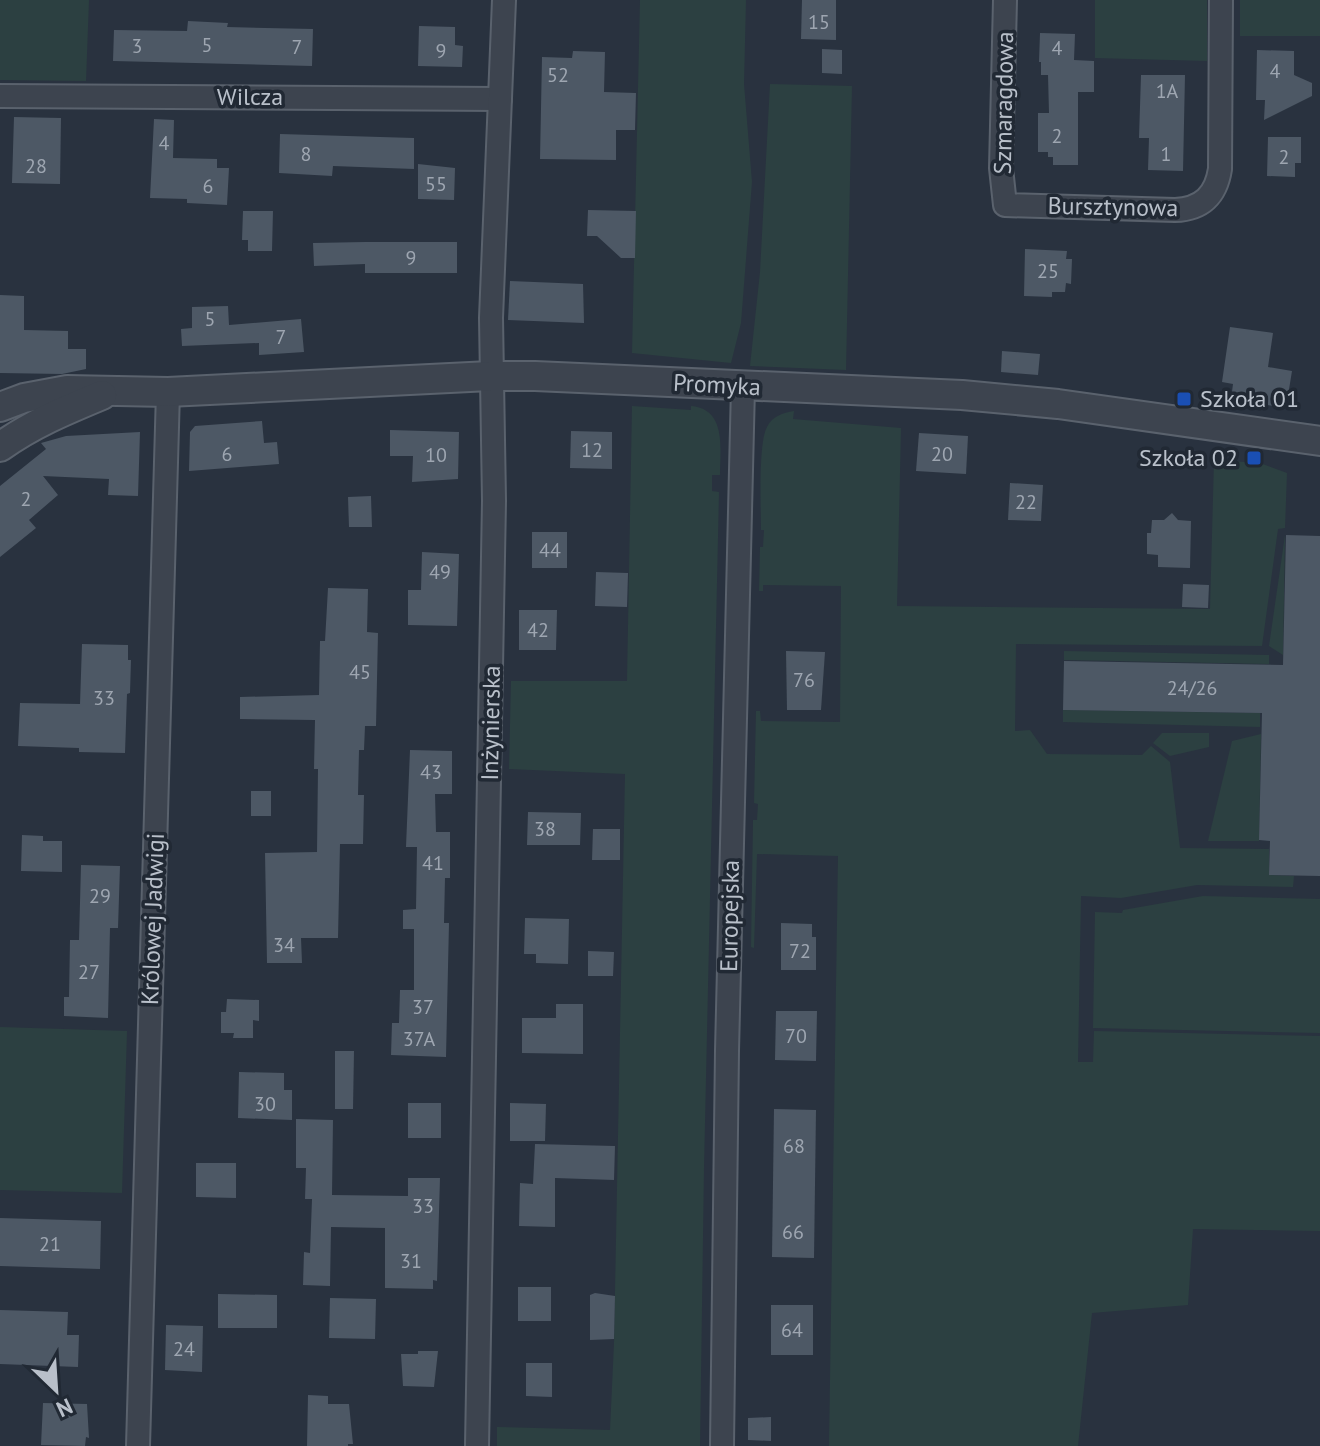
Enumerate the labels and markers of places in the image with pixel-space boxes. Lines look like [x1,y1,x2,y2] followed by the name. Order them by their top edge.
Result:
[1200,383,1299,414] place label: Szkoła 01
[1175,390,1193,408] marker: Szkoła 01
[1139,442,1238,473] place label: Szkoła 02
[1245,449,1263,467] marker: Szkoła 02

